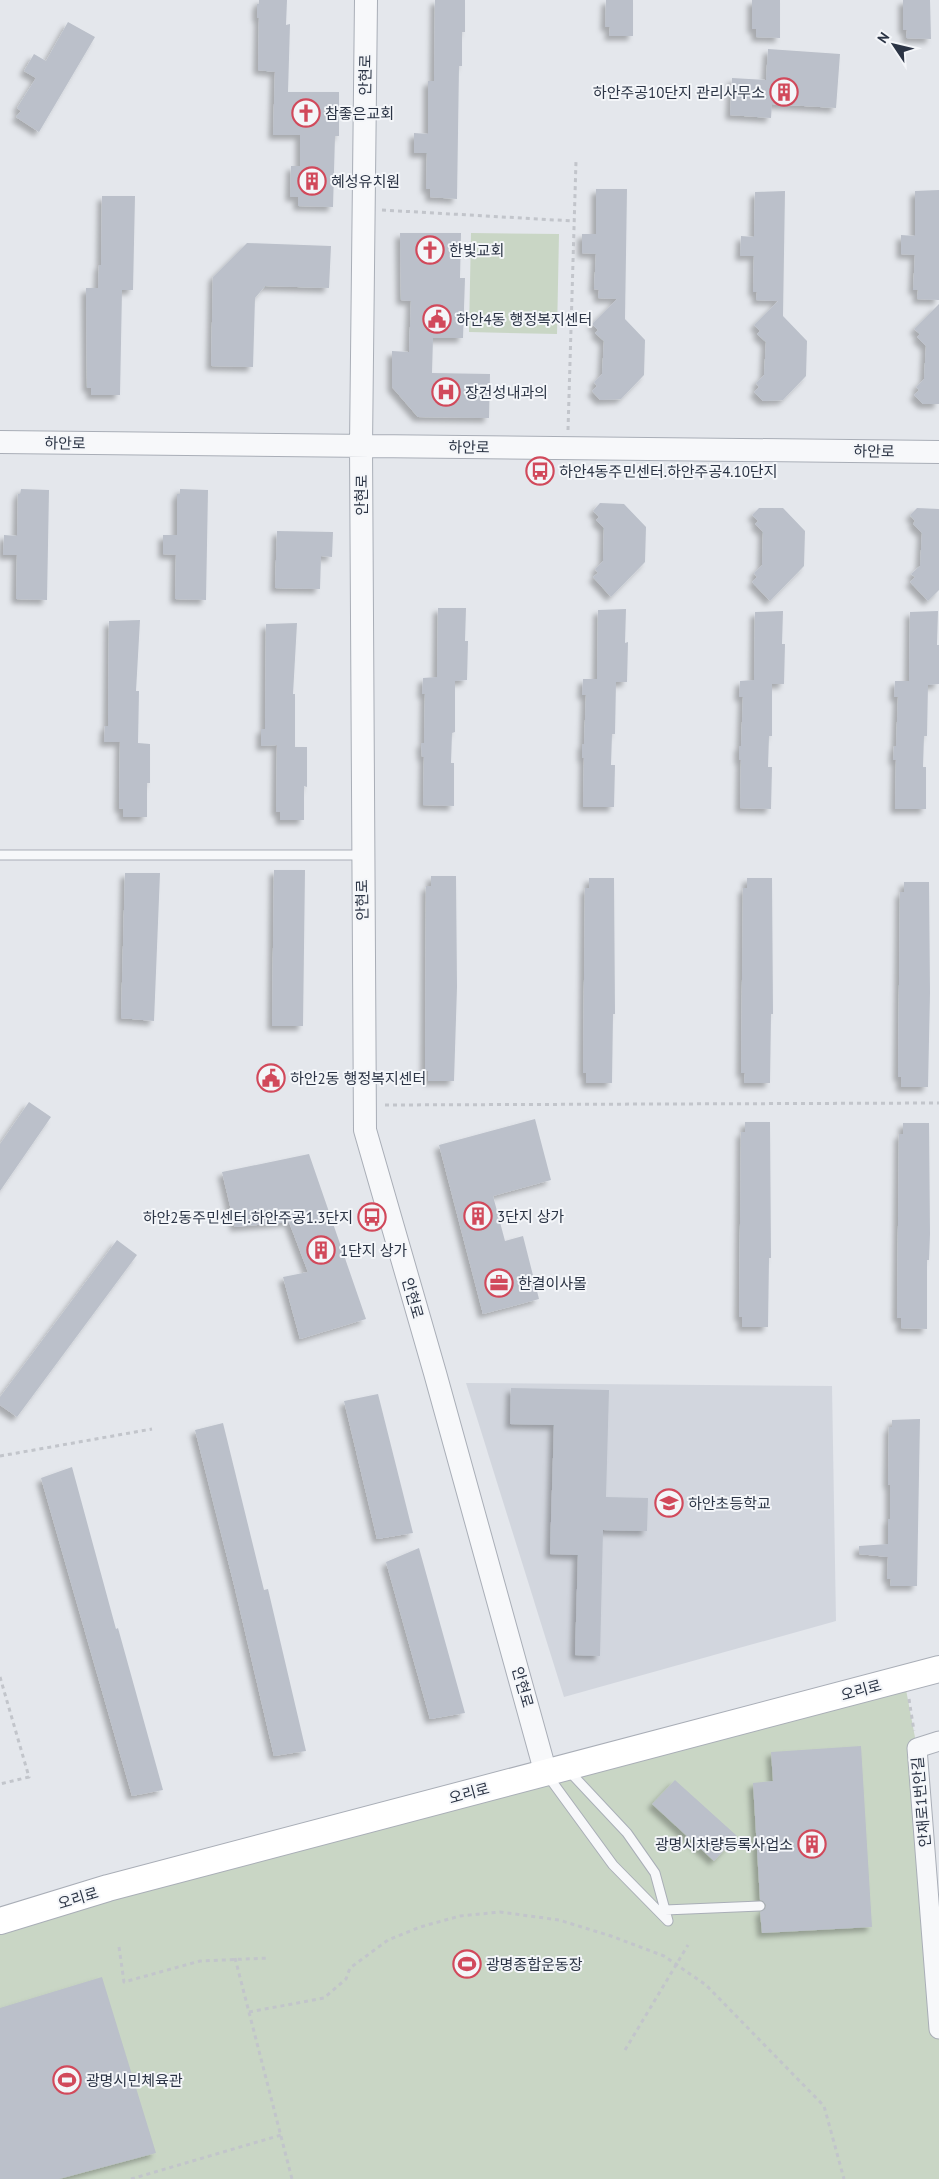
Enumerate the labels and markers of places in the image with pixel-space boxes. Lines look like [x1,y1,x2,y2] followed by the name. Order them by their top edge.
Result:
[769,77,799,107] building icon: 하안주공10단지 관리사무소
[593,83,765,102] place label: 하안주공10단지 관리사무소
[291,98,321,128] church icon: 참좋은교회
[325,104,394,123] place label: 참좋은교회
[297,166,327,196] building icon: 혜성유치원
[331,172,400,191] place label: 혜성유치원
[415,235,445,265] church icon: 한빛교회
[449,241,504,260] place label: 한빛교회
[422,304,452,334] public building icon: 하안4동 행정복지센터
[456,310,592,329] place label: 하안4동 행정복지센터
[431,377,461,407] hospital icon: 장건성내과의
[465,383,548,402] place label: 장건성내과의
[525,456,555,486] bus stop icon: 하안4동주민센터.하안주공4.10단지
[559,462,778,481] place label: 하안4동주민센터.하안주공4.10단지
[256,1063,286,1093] public building icon: 하안2동 행정복지센터
[290,1069,426,1088] place label: 하안2동 행정복지센터
[463,1201,493,1231] building icon: 3단지 상가
[357,1202,387,1232] bus stop icon: 하안2동주민센터.하안주공1.3단지
[497,1207,565,1226] place label: 3단지 상가
[143,1208,353,1227] place label: 하안2동주민센터.하안주공1.3단지
[306,1235,336,1265] building icon: 1단지 상가
[340,1241,408,1260] place label: 1단지 상가
[484,1268,514,1298] office icon: 한결이사몰
[518,1274,587,1293] place label: 한결이사몰
[654,1488,684,1518] school or university icon: 하안초등학교
[688,1494,771,1513] place label: 하안초등학교
[797,1829,827,1859] building icon: 광명시차량등록사업소
[655,1835,793,1854] place label: 광명시차량등록사업소
[452,1949,482,1979] sports icon: 광명종합운동장
[486,1955,583,1974] place label: 광명종합운동장
[52,2065,82,2095] sports icon: 광명시민체육관
[86,2071,183,2090] place label: 광명시민체육관

